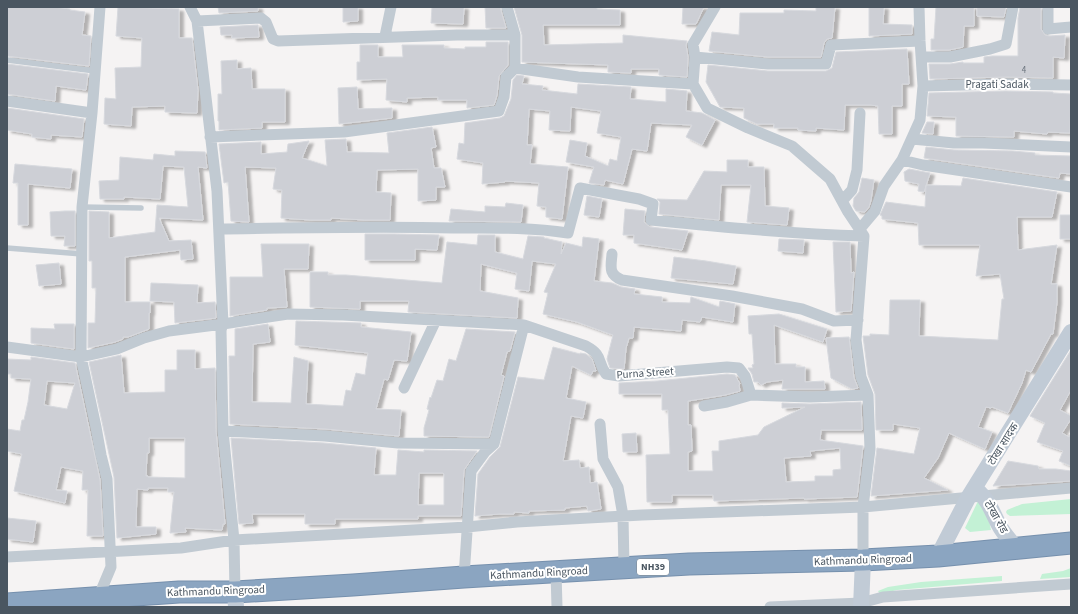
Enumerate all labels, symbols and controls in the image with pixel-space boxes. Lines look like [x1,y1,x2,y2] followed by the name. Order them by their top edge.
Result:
[1022,64,1027,77] house number: 4
[965,77,1029,92] street label: Pragati Sadak
[616,363,674,382] street label: Purna Street
[984,420,1022,468] street label: टोखा सादक
[981,498,1011,536] street label: टोखा रोड
[814,551,912,569] street label: Kathmandu Ringroad
[637,559,669,575] road number: NH39
[490,563,588,583] street label: Kathmandu Ringroad
[167,582,265,600] street label: Kathmandu Ringroad

